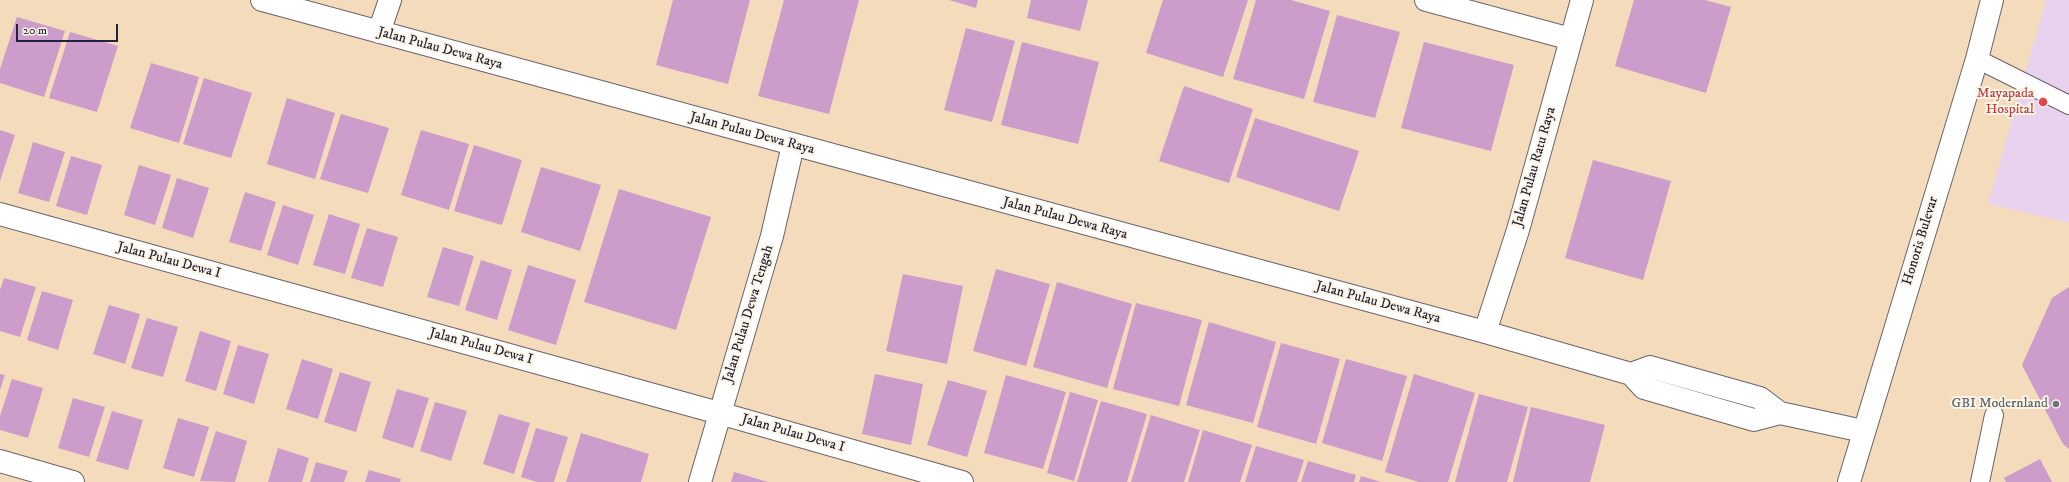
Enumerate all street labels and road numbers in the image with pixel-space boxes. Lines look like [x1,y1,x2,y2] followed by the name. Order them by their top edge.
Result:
[376,24,504,74] street label: Jalan Pulau Dewa Raya
[1510,105,1560,229] street label: Jalan Pulau Ratu Raya
[688,109,816,159] street label: Jalan Pulau Dewa Raya
[1001,194,1129,244] street label: Jalan Pulau Dewa Raya
[1900,195,1942,287] street label: Honoris Bulevar
[115,239,223,283] street label: Jalan Pulau Dewa I
[720,243,778,385] street label: Jalan Pulau Dewa Tengah
[1314,278,1442,328] street label: Jalan Pulau Dewa Raya
[427,325,535,369] street label: Jalan Pulau Dewa I
[740,411,846,457] street label: Jalan Pulau Dewa I

